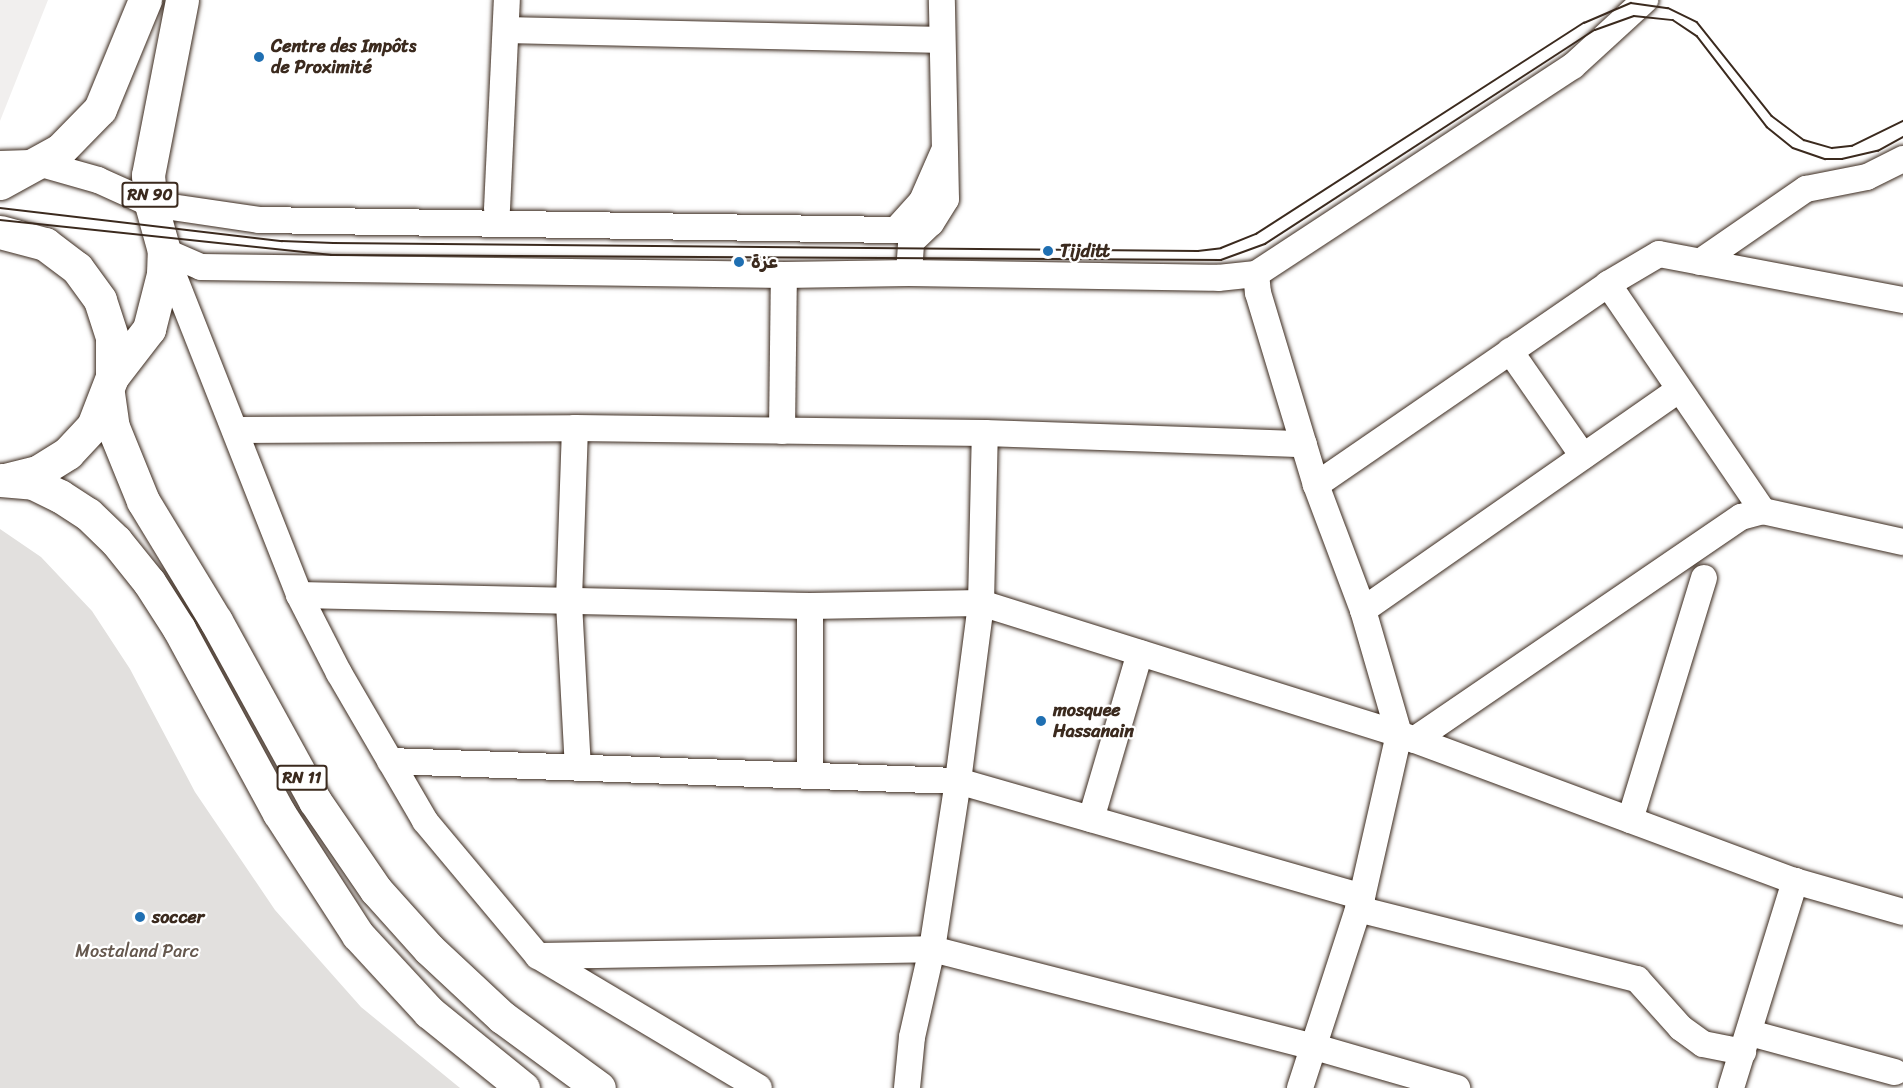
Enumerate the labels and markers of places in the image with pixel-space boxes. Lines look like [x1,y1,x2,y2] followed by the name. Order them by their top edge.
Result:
[271,36,417,78] place label: Centre des Impôts de Proximité
[252,50,266,64] marker: Centre des Impôts de Proximité
[1060,240,1110,262] place label: Tijditt
[1041,244,1055,258] marker: Tijditt
[751,251,778,273] place label: عزة
[732,255,746,269] marker: عزة
[1053,700,1134,742] place label: mosquee Hassanain
[1034,714,1048,728] marker: mosquee Hassanain
[152,906,204,928] place label: soccer
[133,910,147,924] marker: soccer

